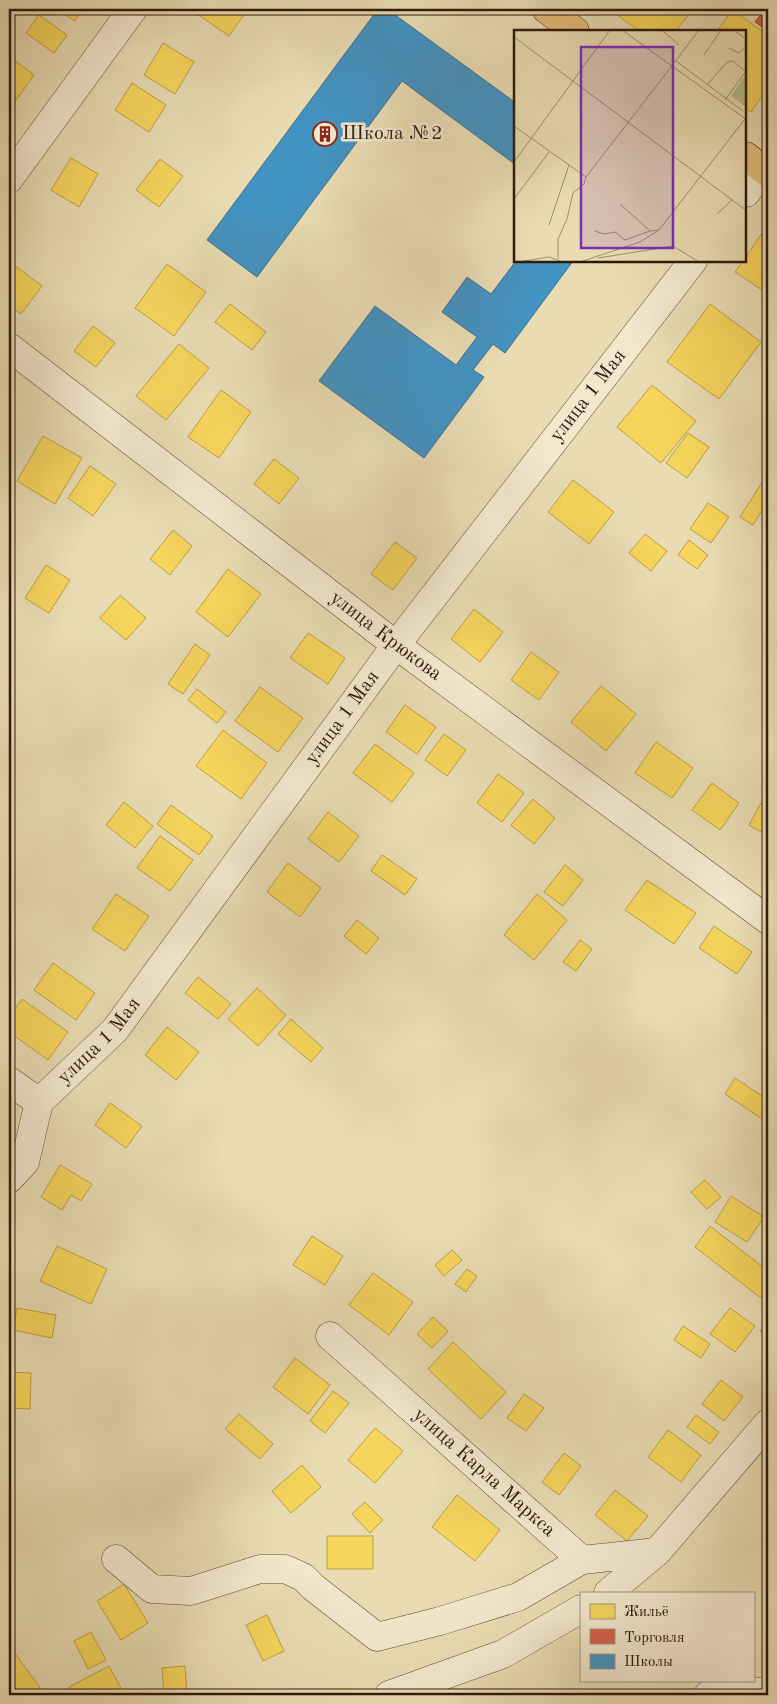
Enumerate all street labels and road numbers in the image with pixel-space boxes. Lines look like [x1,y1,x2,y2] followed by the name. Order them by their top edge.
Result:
[547,346,630,446] street label: улица 1 Мая
[326,588,445,685] street label: улица Крюкова
[302,667,384,769] street label: улица 1 Мая
[54,994,145,1088] street label: улица 1 Мая
[409,1405,559,1541] street label: улица Карла Маркса

